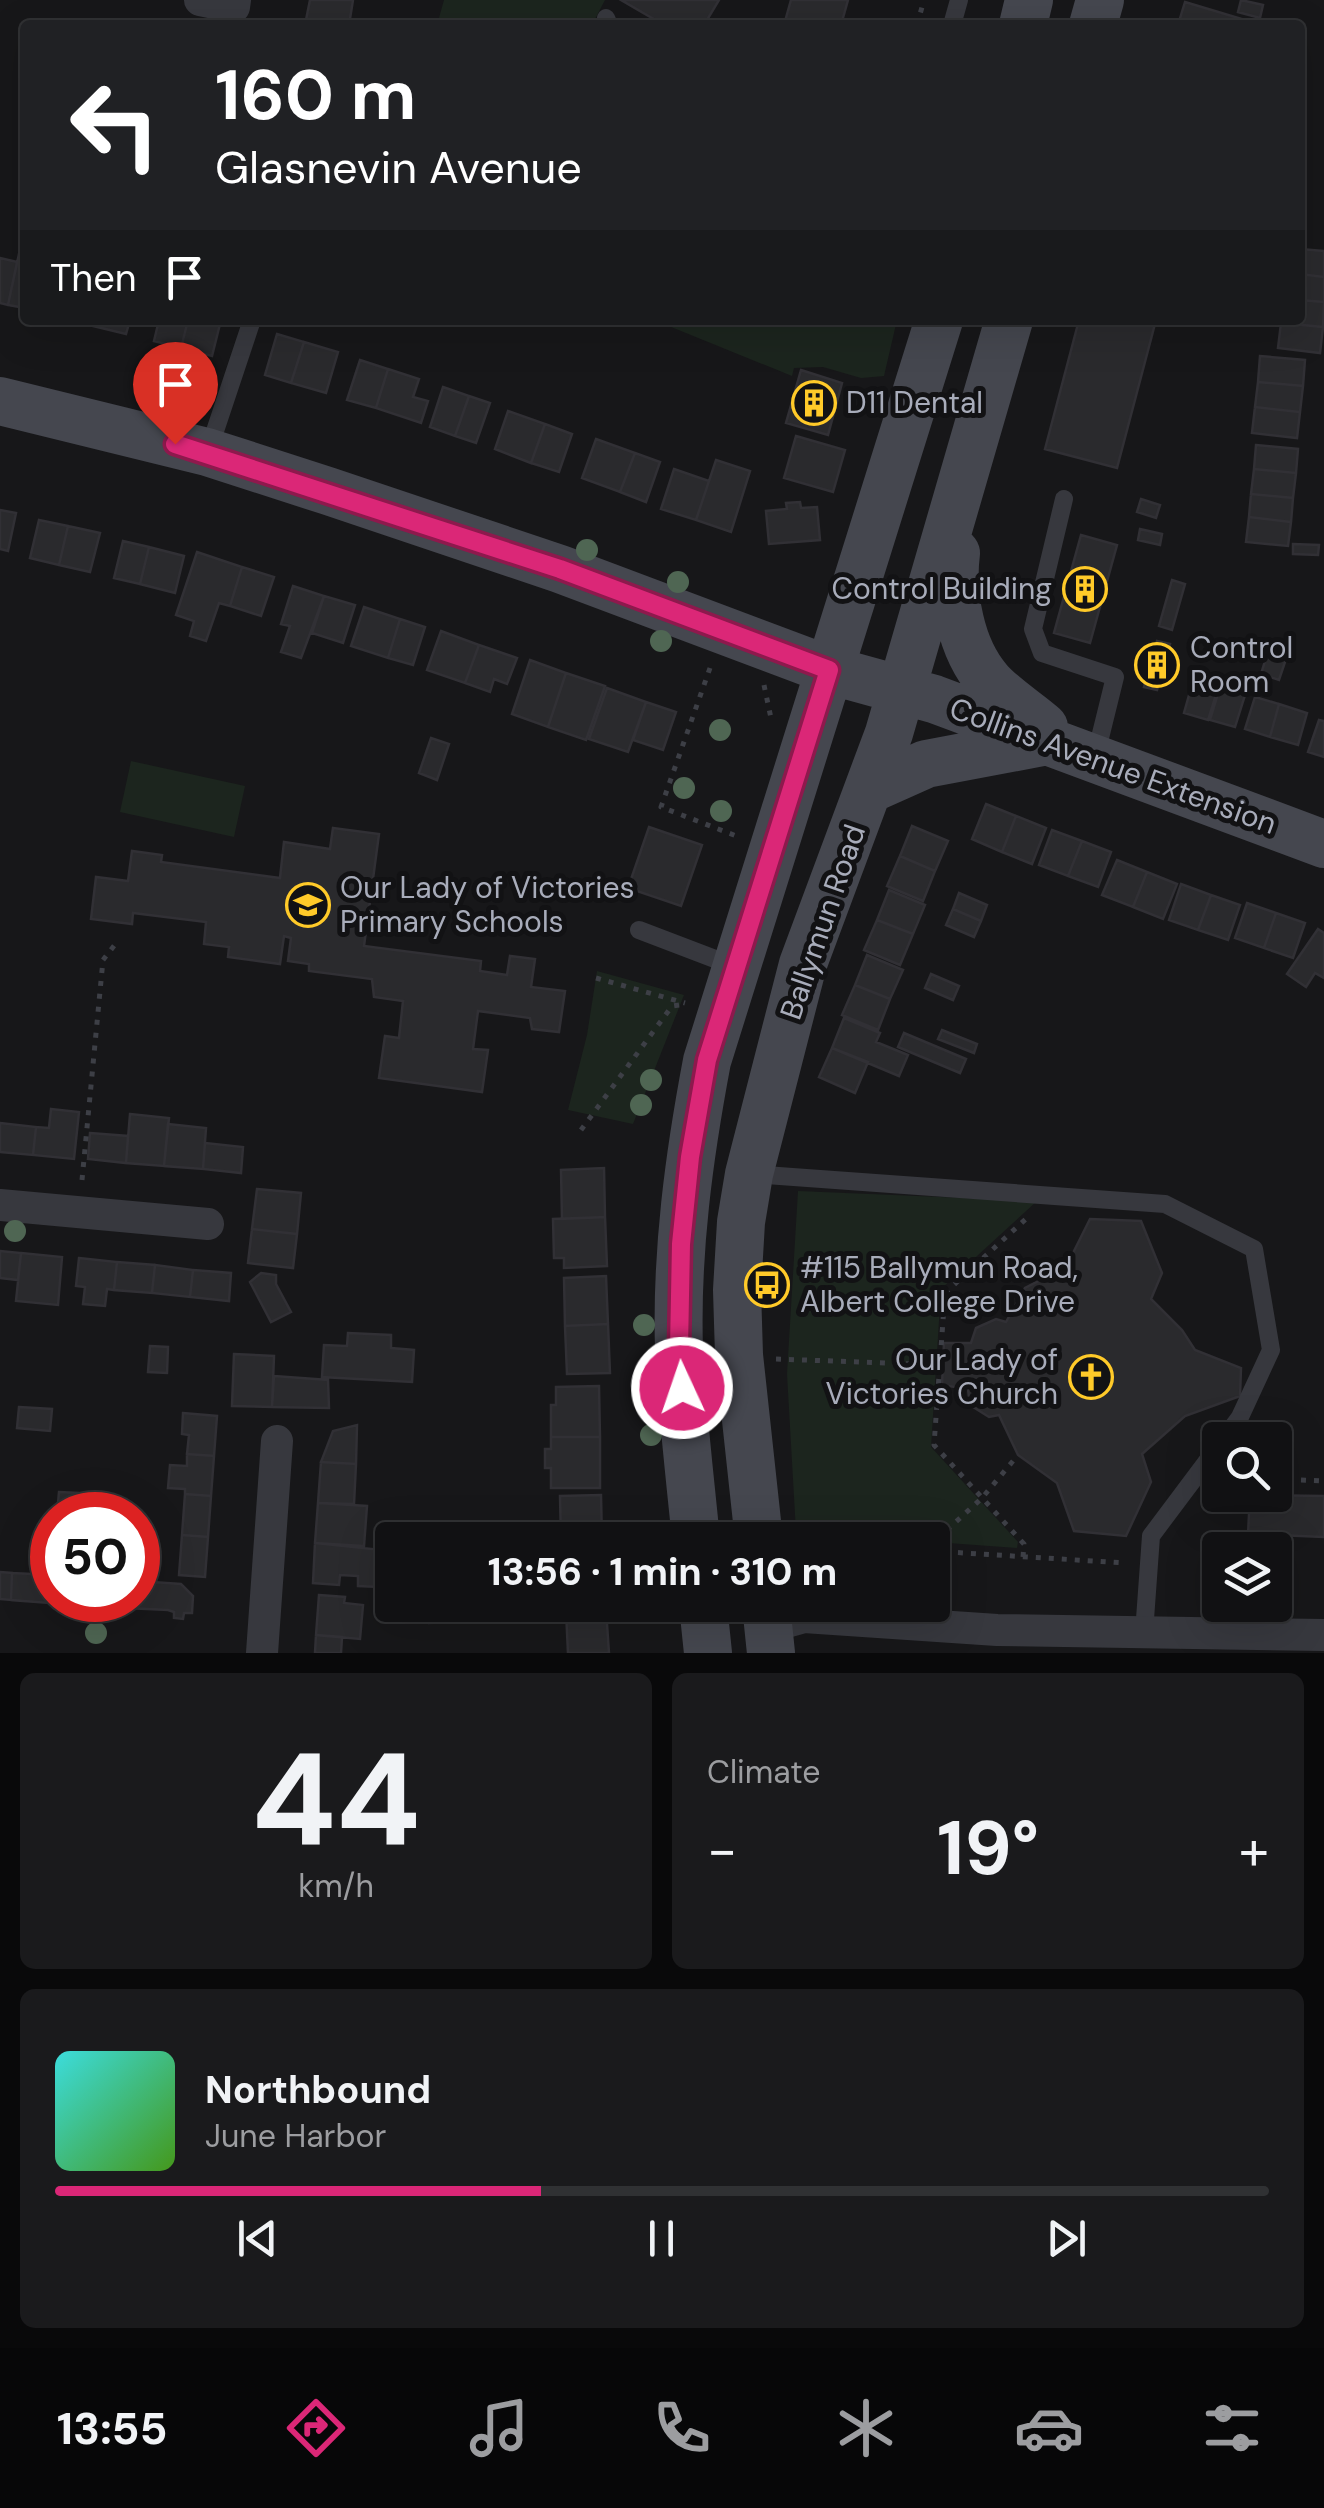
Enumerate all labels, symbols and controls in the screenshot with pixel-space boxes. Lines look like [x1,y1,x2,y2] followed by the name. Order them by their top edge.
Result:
[215,50,416,141] text: 160 m
[50,60,180,190] icon: left
[215,138,582,197] text: Glasnevin Avenue
[157,250,212,305] icon: arrive
[50,253,137,303] text: Then
[133,342,218,445] pin
[148,357,203,412] icon: arrive
[791,380,837,426] building icon: D11 Dental
[846,383,983,422] place label: D11 Dental
[1062,566,1108,612] building icon: Control Building
[832,569,1052,608] place label: Control Building
[1190,628,1293,701] place label: Control Room
[1134,642,1180,688] building icon: Control Room
[945,688,1282,843] street label: Collins Avenue Extension
[771,819,874,1024] street label: Ballymun Road
[340,868,635,941] place label: Our Lady of Victories Primary Schools
[285,882,331,928] school or university icon: Our Lady of Victories Primary Schools
[800,1248,1078,1321] place label: #115 Ballymun Road, Albert College Drive
[744,1262,790,1308] bus stop icon: #115 Ballymun Road, Albert College Drive
[630,1336,734,1440] position arrow
[826,1340,1058,1413] place label: Our Lady of Victories Church
[1068,1354,1114,1400] church icon: Our Lady of Victories Church
[1202,1422,1292,1622] map controls
[1202,1422,1292,1512] button: search
[30,1492,160,1622] speed limit sign: 50
[1202,1532,1292,1622] button: layers
[488,1547,837,1597] text: 13:56 · 1 min · 310 m
[251,1715,421,1884] text: 44
[707,1751,821,1793] text: Climate
[937,1800,1039,1897] text: 19°
[707,1814,737,1886] text: −
[1239,1814,1269,1886] text: +
[298,1865,374,1907] text: km/h
[205,2065,431,2115] text: Northbound
[205,2115,386,2157] text: June Harbor
[230,2211,285,2266] icon: previous
[634,2211,689,2266] icon: pause
[1039,2211,1094,2266] icon: next
[281,2393,351,2463] icon: directions
[464,2393,534,2463] icon: music
[647,2393,717,2463] icon: phone
[831,2393,901,2463] icon: climate
[1014,2393,1084,2463] icon: car
[1197,2393,1267,2463] icon: filters
[57,2399,168,2458] text: 13:55

